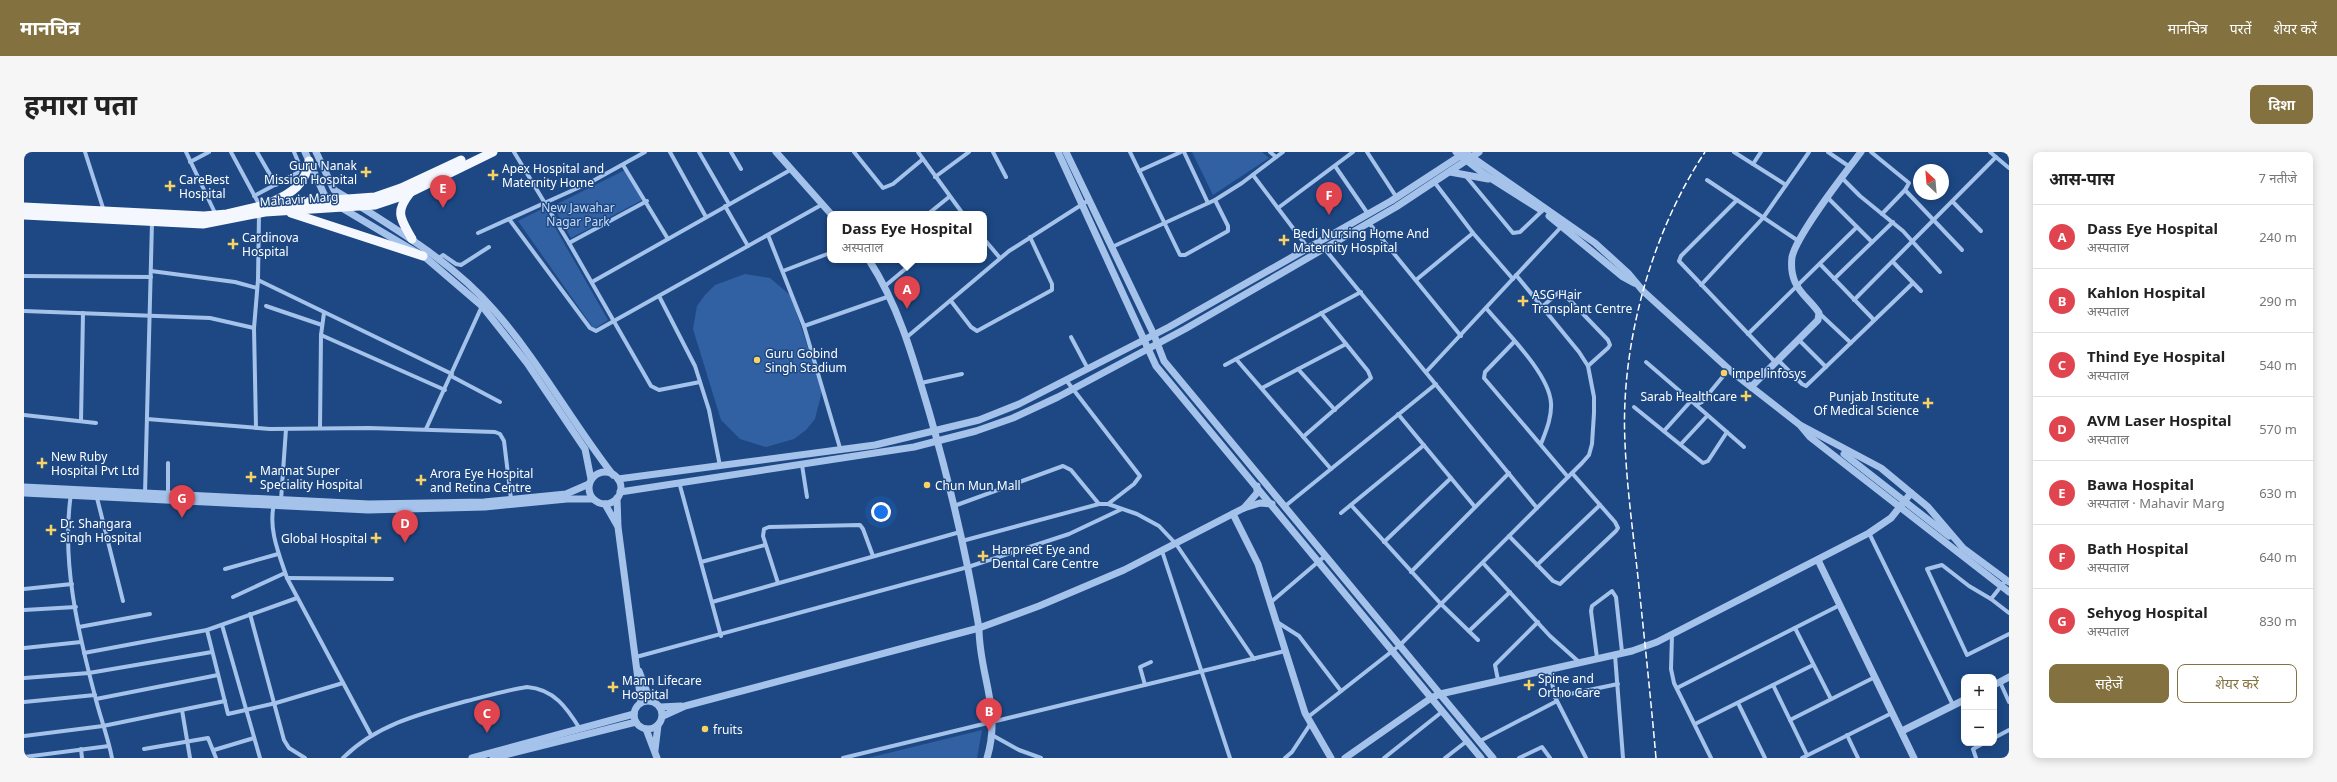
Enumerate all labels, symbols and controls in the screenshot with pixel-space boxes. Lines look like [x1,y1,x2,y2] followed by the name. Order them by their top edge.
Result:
[20,15,80,41] text: मानचित्र
[2168,19,2208,38] text: मानचित्र
[2230,19,2252,38] text: परतें
[2274,19,2317,38] text: शेयर करें
[24,85,137,123] text: हमारा पता
[2250,85,2313,124] button: दिशा
[264,157,358,188] place label: Guru Nanak Mission Hospital
[502,160,604,191] place label: Apex Hospital and Maternity Home
[1913,164,1949,200] north arrow
[360,166,372,178] marker: Guru Nanak Mission Hospital
[2049,167,2114,190] text: आस-पास
[487,169,499,181] marker: Apex Hospital and Maternity Home
[2259,169,2297,187] text: 7 नतीजे
[179,171,230,202] place label: CareBest Hospital
[430,175,456,208] pin: E
[164,180,176,192] marker: CareBest Hospital
[1316,182,1342,215] pin: F
[259,188,339,210] street label: Mahavir Marg
[541,199,615,230] park label: New Jawahar Nagar Park
[827,211,987,263] popup
[841,218,973,238] text: Dass Eye Hospital
[2087,218,2218,238] text: Dass Eye Hospital
[1293,225,1429,256] place label: Bedi Nursing Home And Maternity Hospital
[2058,228,2067,246] text: A
[2259,228,2297,246] text: 240 m
[242,229,299,260] place label: Cardinova Hospital
[1278,234,1290,246] marker: Bedi Nursing Home And Maternity Hospital
[227,238,239,250] marker: Cardinova Hospital
[841,238,883,256] text: अस्पताल
[2087,238,2129,256] text: अस्पताल
[894,276,920,309] pin: A
[2087,282,2206,302] text: Kahlon Hospital
[1532,286,1633,317] place label: ASG Hair Transplant Centre
[2058,292,2066,310] text: B
[2259,292,2297,310] text: 290 m
[1517,295,1529,307] marker: ASG Hair Transplant Centre
[2087,302,2129,320] text: अस्पताल
[765,345,847,376] place label: Guru Gobind Singh Stadium
[2087,346,2225,366] text: Thind Eye Hospital
[752,355,762,365] marker: Guru Gobind Singh Stadium
[2058,356,2066,374] text: C
[2259,356,2297,374] text: 540 m
[1732,365,1806,382] place label: impel infosys
[2087,366,2129,384] text: अस्पताल
[1719,368,1729,378] marker: impel infosys
[1641,388,1737,405] place label: Sarab Healthcare
[1813,388,1919,419] place label: Punjab Institute Of Medical Science
[1740,390,1752,402] marker: Sarab Healthcare
[1922,397,1934,409] marker: Punjab Institute Of Medical Science
[2087,410,2231,430] text: AVM Laser Hospital
[2057,420,2067,438] text: D
[2259,420,2297,438] text: 570 m
[2087,430,2129,448] text: अस्पताल
[51,448,139,479] place label: New Ruby Hospital Pvt Ltd
[36,457,48,469] marker: New Ruby Hospital Pvt Ltd
[260,462,363,493] place label: Mannat Super Speciality Hospital
[430,465,533,496] place label: Arora Eye Hospital and Retina Centre
[245,471,257,483] marker: Mannat Super Speciality Hospital
[415,474,427,486] marker: Arora Eye Hospital and Retina Centre
[2087,474,2194,494] text: Bawa Hospital
[935,477,1021,494] place label: Chun Mun Mall
[922,480,932,490] marker: Chun Mun Mall
[2058,484,2066,502] text: E
[2259,484,2297,502] text: 630 m
[169,485,195,518] pin: G
[2087,494,2225,512] text: अस्पताल · Mahavir Marg
[871,502,891,522] your location
[392,510,418,543] pin: D
[60,515,142,546] place label: Dr. Shangara Singh Hospital
[45,524,57,536] marker: Dr. Shangara Singh Hospital
[281,530,367,547] place label: Global Hospital
[370,532,382,544] marker: Global Hospital
[2087,538,2188,558] text: Bath Hospital
[992,541,1099,572] place label: Harpreet Eye and Dental Care Centre
[2058,548,2066,566] text: F
[2259,548,2297,566] text: 640 m
[977,550,989,562] marker: Harpreet Eye and Dental Care Centre
[2087,558,2129,576] text: अस्पताल
[2087,602,2208,622] text: Sehyog Hospital
[2057,612,2067,630] text: G
[2259,612,2297,630] text: 830 m
[2087,622,2129,640] text: अस्पताल
[2049,664,2169,703] button: सहेजें
[2177,664,2297,703] button: शेयर करें
[1538,670,1600,701] place label: Spine and Ortho Care
[622,672,702,703] place label: Mann Lifecare Hospital
[1961,674,1997,746] map controls
[1961,674,1997,710] button: +
[1523,679,1535,691] marker: Spine and Ortho Care
[607,681,619,693] marker: Mann Lifecare Hospital
[976,698,1002,731] pin: B
[474,700,500,733] pin: C
[1961,710,1997,746] button: −
[713,721,743,738] place label: fruits
[700,724,710,734] marker: fruits

